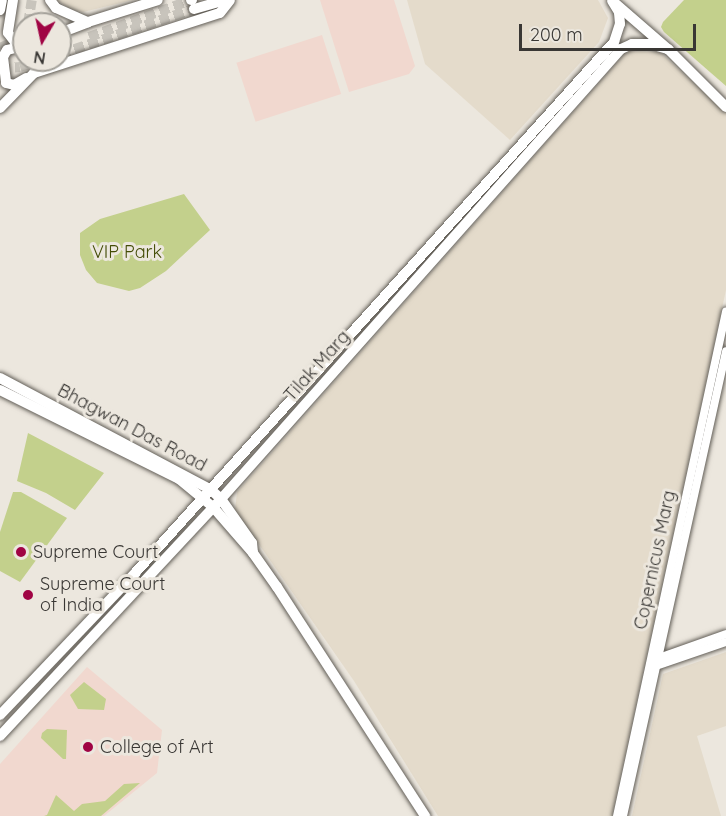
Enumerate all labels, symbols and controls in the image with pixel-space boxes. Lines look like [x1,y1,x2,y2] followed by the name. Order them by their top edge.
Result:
[12,12,72,72] north arrow
[522,12,699,50] scale bar
[530,23,583,46] text: 200 m
[32,47,47,69] text: N
[92,241,162,263] park label: VIP Park
[280,326,354,406] street label: Tilak Marg
[54,380,210,476] street label: Bhagwan Das Road
[630,489,680,631] street label: Copernicus Marg
[33,541,158,563] place label: Supreme Court
[14,545,28,559] marker: Supreme Court
[40,574,165,616] place label: Supreme Court of India
[21,588,35,602] marker: Supreme Court of India
[100,736,214,758] place label: College of Art
[81,740,95,754] marker: College of Art

